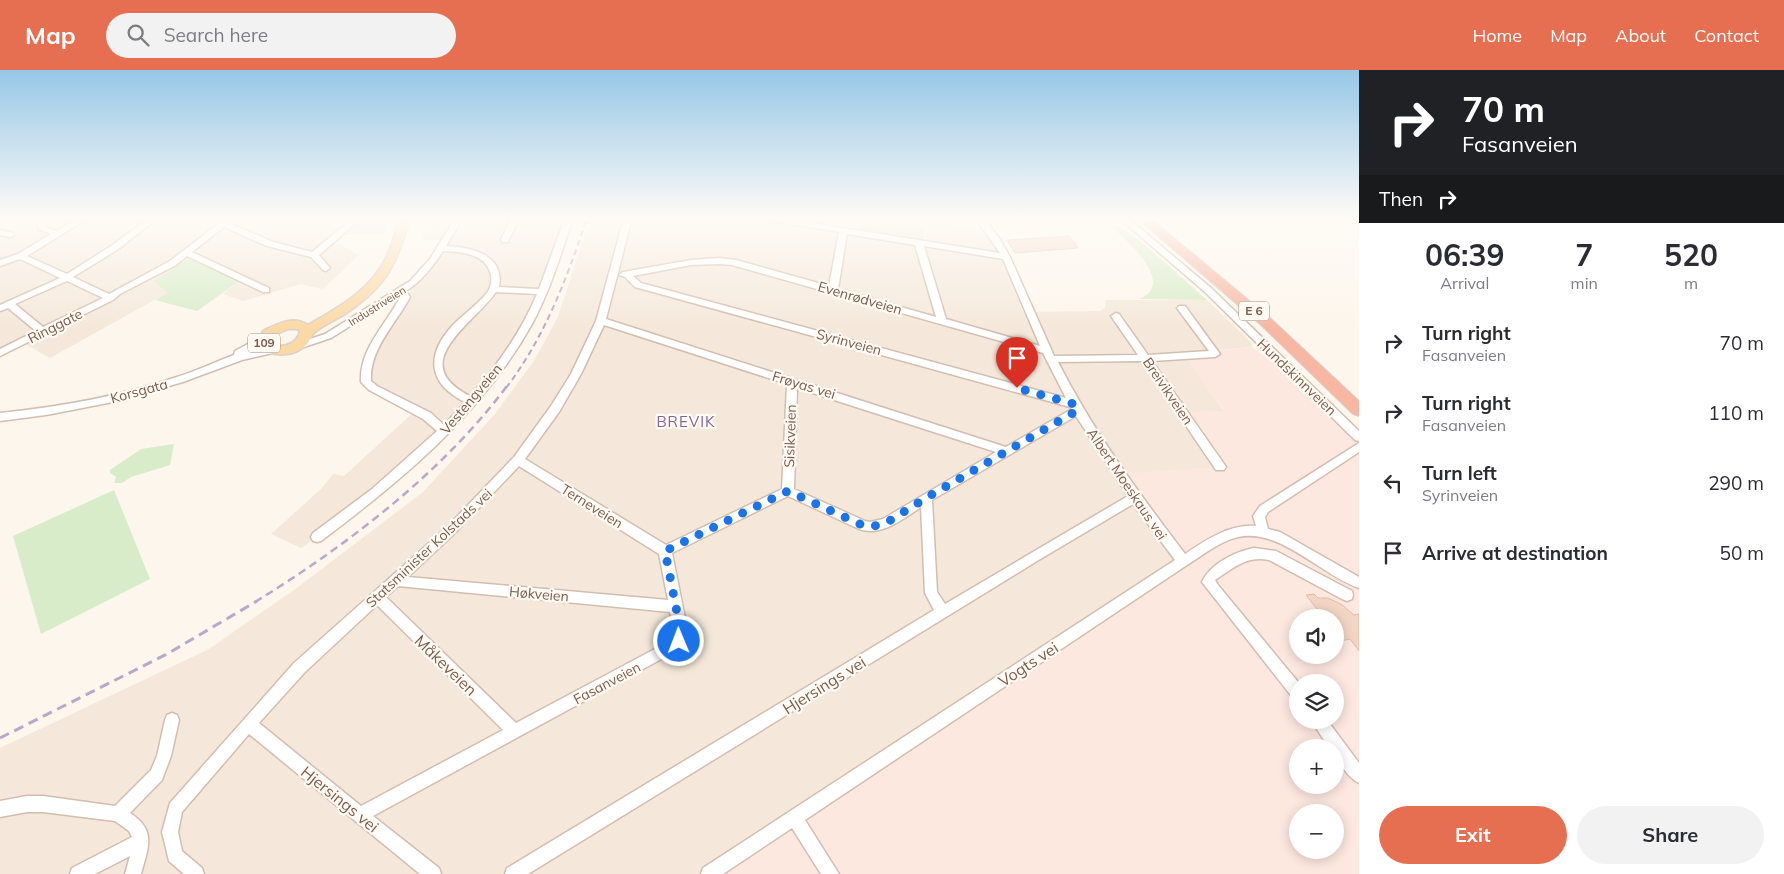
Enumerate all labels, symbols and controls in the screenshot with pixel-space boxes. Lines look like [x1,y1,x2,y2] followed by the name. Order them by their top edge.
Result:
[106,13,456,58] search box
[25,20,76,50] text: Map
[124,21,152,49] icon: search
[164,23,268,47] text: Search here
[1472,24,1522,47] text: Home
[1550,24,1587,47] text: Map
[1615,24,1666,47] text: About
[1694,24,1759,47] text: Contact
[1462,87,1545,131] text: 70 m
[1379,90,1444,155] icon: right
[1462,130,1578,158] text: Fasanveien
[1433,185,1461,213] icon: right
[1379,187,1423,211] text: Then
[1425,236,1505,274] text: 06:39
[1575,236,1593,274] text: 7
[1664,236,1718,274] text: 520
[1440,273,1489,293] text: Arrival
[1571,273,1598,293] text: min
[1684,273,1698,293] text: m
[816,277,904,319] street label: Evenrødveien
[346,283,408,329] street label: Industriveien
[1239,302,1269,320] road number: E 6
[25,305,85,347] street label: Ringgate
[1422,321,1511,345] text: Turn right
[814,325,884,359] street label: Syrinveien
[1379,329,1407,357] icon: right
[1720,331,1764,355] text: 70 m
[248,334,280,352] road number: 109
[1254,335,1340,419] street label: Hundskinnveien
[996,337,1038,388] pin
[1003,344,1031,372] icon: arrive
[1422,345,1506,365] text: Fasanveien
[1139,354,1197,428] street label: Breivikveien
[436,360,506,438] street label: Vestengveien
[770,367,838,403] street label: Frøyas vei
[108,375,170,407] street label: Korsgata
[1422,391,1511,415] text: Turn right
[1379,399,1407,427] icon: right
[1708,401,1764,425] text: 110 m
[780,404,800,468] street label: Sisikveien
[656,412,716,431] district label: BREVIK
[1422,415,1506,435] text: Fasanveien
[1083,425,1171,543] street label: Albert Moeskaus vei
[1422,461,1497,485] text: Turn left
[1379,469,1407,497] icon: left
[1708,471,1764,495] text: 290 m
[558,480,626,532] street label: Terneveien
[362,485,496,611] street label: Statsminister Kolstads vei
[1422,485,1498,505] text: Syrinveien
[1379,539,1407,567] icon: arrive
[1422,541,1608,565] text: Arrive at destination
[1720,541,1764,565] text: 50 m
[508,582,570,606] street label: Høkveien
[1289,609,1344,859] map controls
[1289,609,1344,664] button: sound
[652,614,704,666] position arrow
[411,630,481,700] street label: Måkeveien
[994,637,1062,691] street label: Vogts vei
[779,652,869,718] street label: Hjersings vei
[570,658,644,708] street label: Fasanveien
[1289,674,1344,729] button: layers
[1289,739,1344,794] button: +
[297,762,383,836] street label: Hjersings vei
[1289,804,1344,859] button: −
[1379,806,1567,864] button: Exit
[1577,806,1764,864] button: Share

